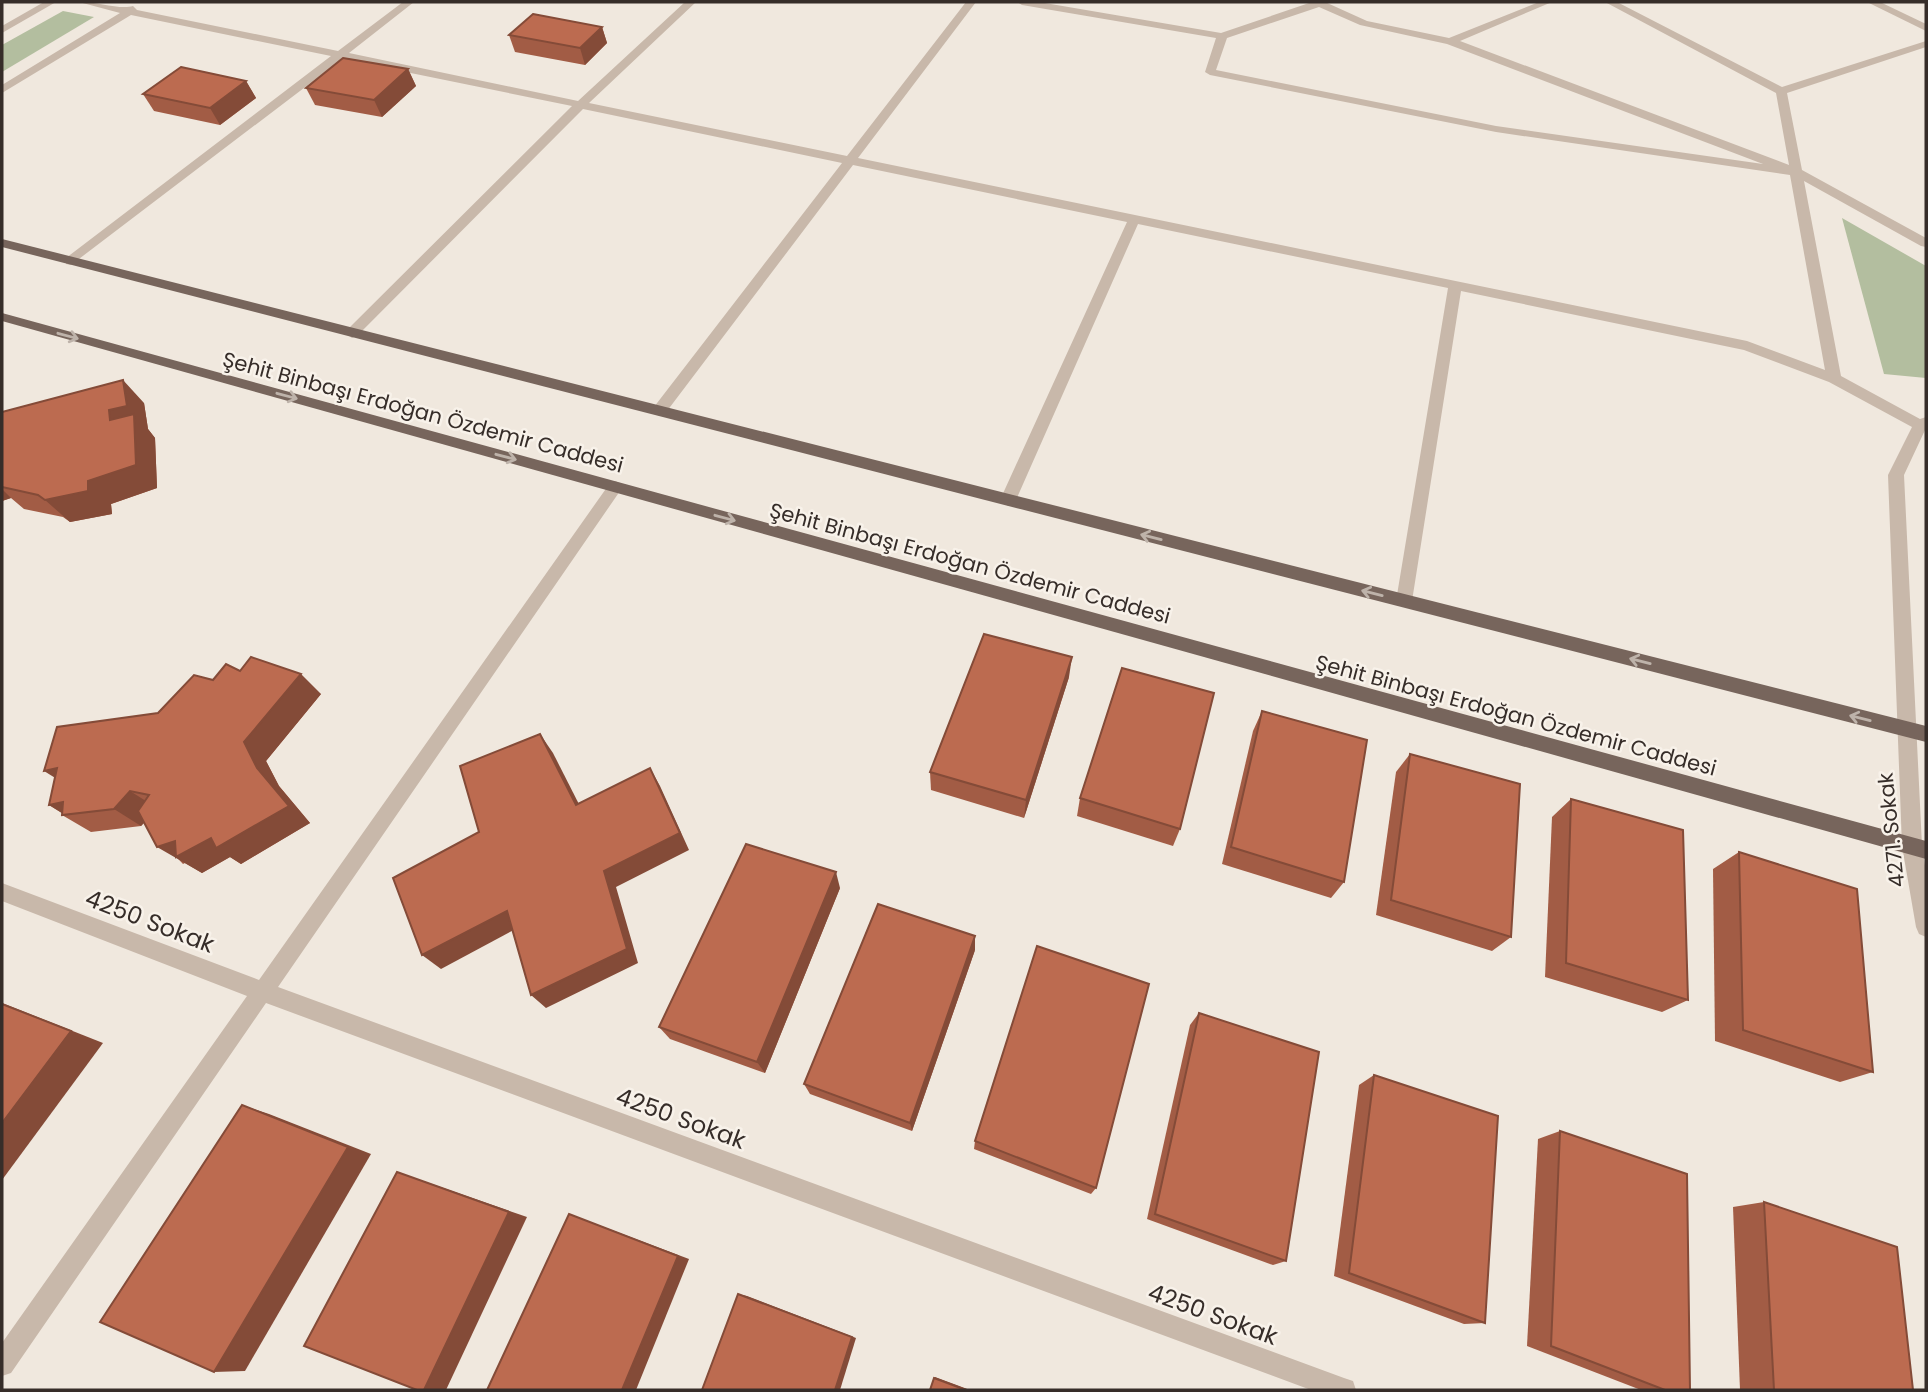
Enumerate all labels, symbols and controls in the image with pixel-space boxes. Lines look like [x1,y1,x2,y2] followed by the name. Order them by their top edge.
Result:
[56,330,78,343] one-way arrow
[219,344,627,480] street label: Şehit Binbaşı Erdoğan Özdemir Caddesi
[275,390,298,403] one-way arrow
[494,451,517,464] one-way arrow
[766,495,1174,631] street label: Şehit Binbaşı Erdoğan Özdemir Caddesi
[714,512,736,525] one-way arrow
[1141,530,1163,543] one-way arrow
[1361,586,1384,599] one-way arrow
[1312,647,1720,783] street label: Şehit Binbaşı Erdoğan Özdemir Caddesi
[1629,654,1652,667] one-way arrow
[1849,711,1872,724] one-way arrow
[1871,771,1911,889] street label: 4271. Sokak
[81,881,220,961] street label: 4250 Sokak
[612,1079,751,1157] street label: 4250 Sokak
[1144,1275,1283,1353] street label: 4250 Sokak

